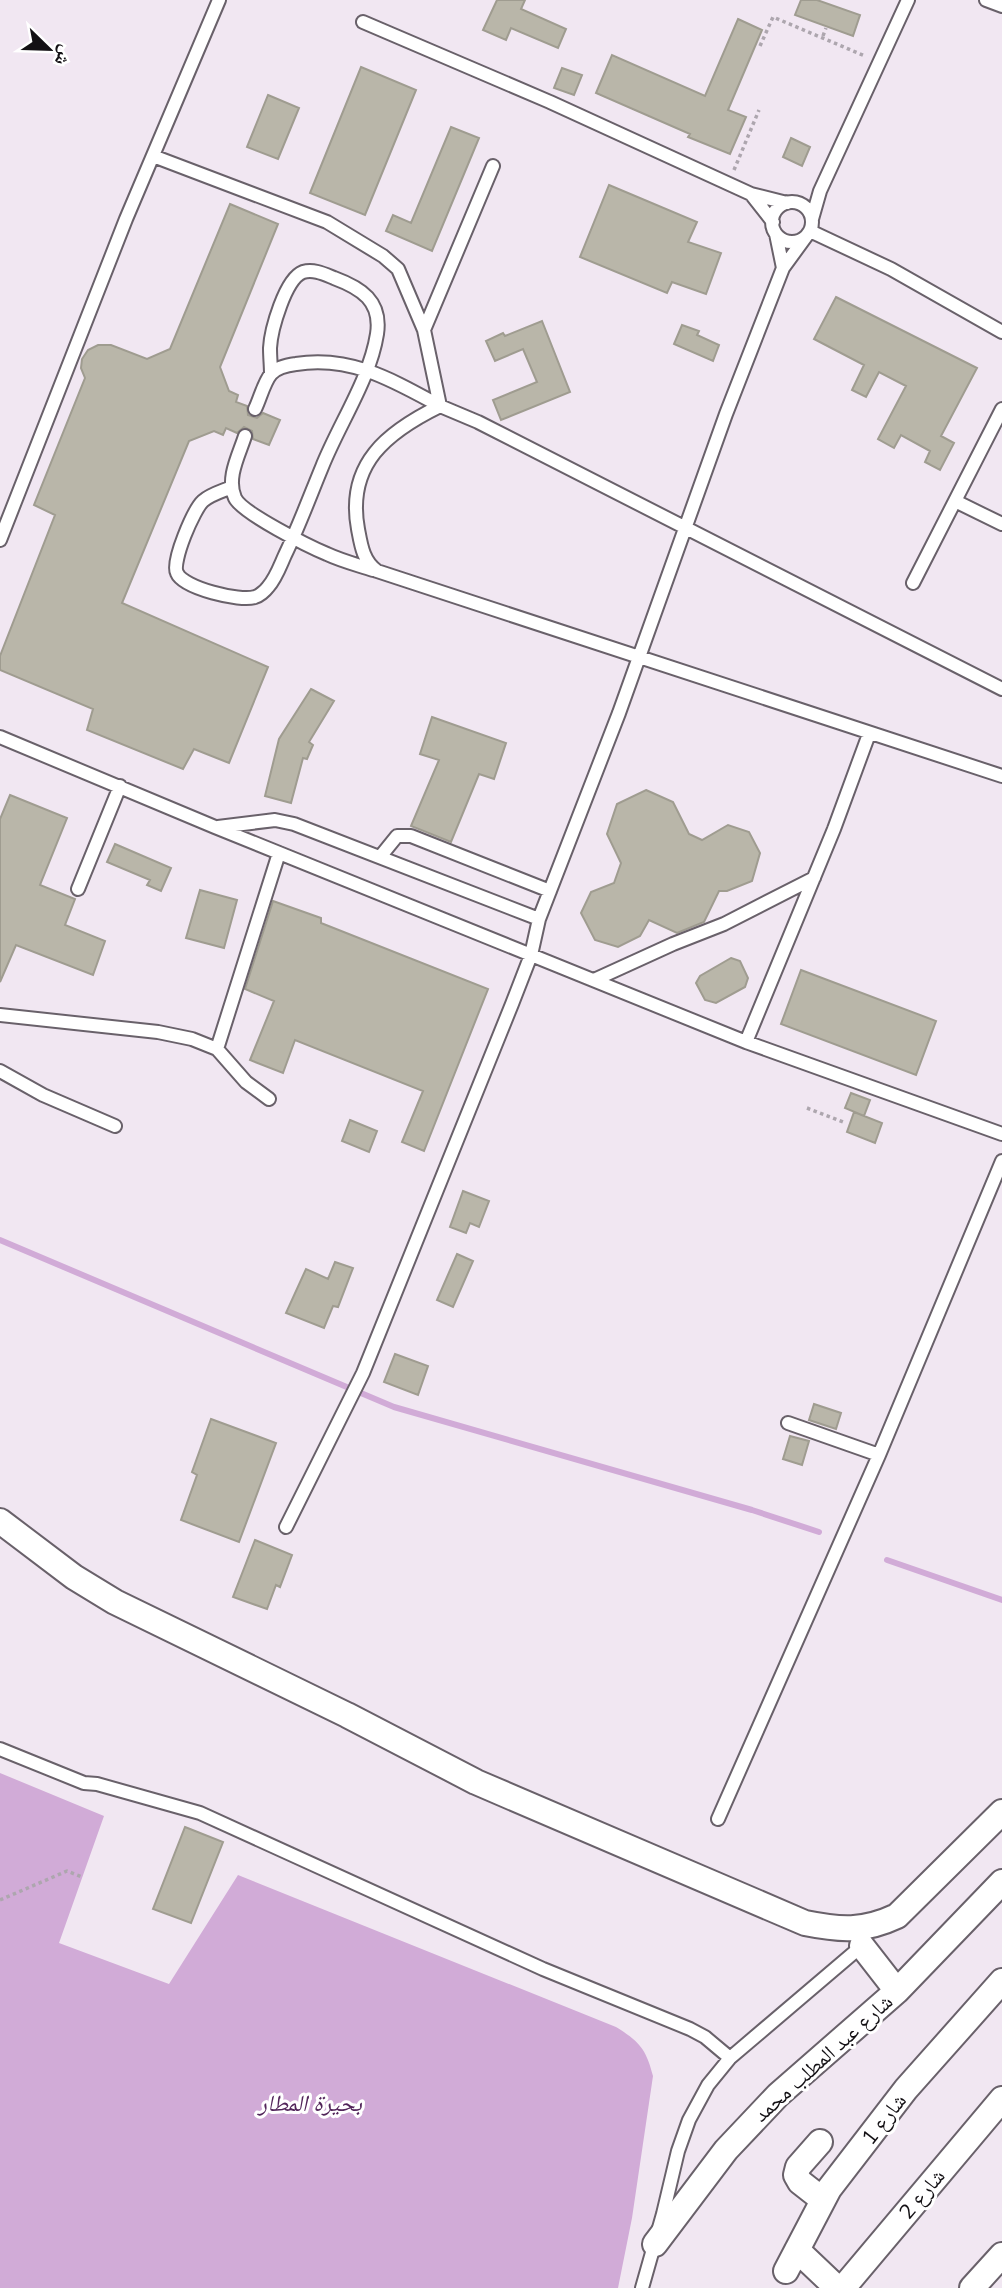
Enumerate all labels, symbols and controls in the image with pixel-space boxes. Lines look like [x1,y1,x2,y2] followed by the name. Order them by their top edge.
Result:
[14,14,84,84] north arrow
[48,41,80,70] text: ش
[747,1988,899,2128] street label: شارع عبد المطلب محمد
[256,2088,362,2119] water label: بحيرة المطار
[855,2088,913,2150] street label: شارع 1
[893,2163,951,2225] street label: شارع 2

